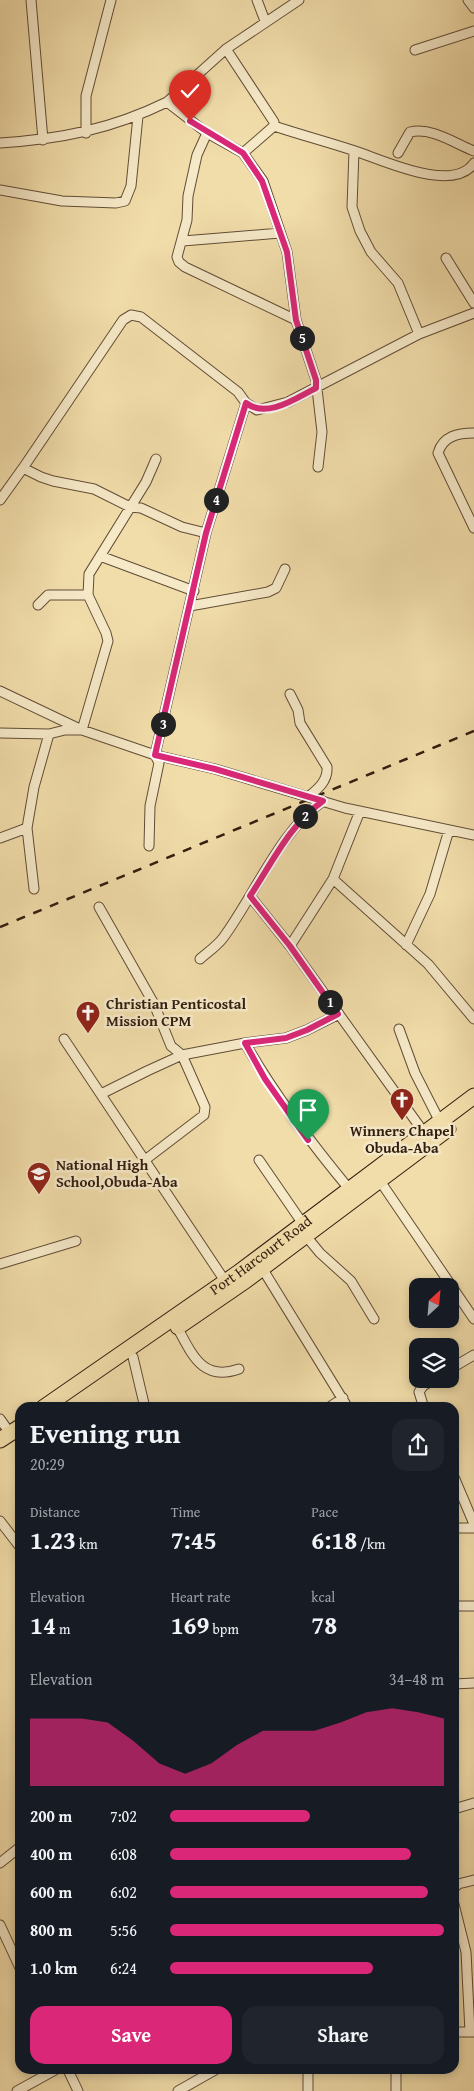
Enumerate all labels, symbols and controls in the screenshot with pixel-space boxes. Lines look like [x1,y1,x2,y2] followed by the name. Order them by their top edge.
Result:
[169,70,211,121] pin
[176,77,204,105] icon: check
[290,326,314,350] pin: 5
[299,328,306,348] text: 5
[204,488,228,512] pin: 4
[213,490,220,510] text: 4
[150,712,176,736] pin: 3
[160,714,167,734] text: 3
[292,804,318,828] pin: 2
[302,806,309,826] text: 2
[318,990,342,1014] pin: 1
[327,992,334,1012] text: 1
[106,993,247,1031] place label: Christian Penticostal Mission CPM
[75,1000,101,1034] church icon: Christian Penticostal Mission CPM
[389,1087,415,1121] church icon: Winners Chapel Obuda-Aba
[287,1089,329,1140] pin
[294,1096,322,1124] icon: arrive
[350,1120,455,1158] place label: Winners Chapel Obuda-Aba
[56,1154,178,1192] place label: National High School,Obuda-Aba
[26,1161,52,1195] school or university icon: National High School,Obuda-Aba
[205,1210,316,1300] street label: Port Harcourt Road
[409,1278,459,1328] north arrow
[409,1278,459,1388] map controls
[409,1338,459,1388] button: layers
[30,1412,181,1453] text: Evening run
[392,1419,444,1471] button: share
[30,1452,65,1476] text: 20:29
[30,1502,80,1522] text: Distance
[171,1502,200,1522] text: Time
[311,1502,338,1522] text: Pace
[30,1522,76,1558] text: 1.23
[171,1522,217,1558] text: 7:45
[311,1522,357,1558] text: 6:18
[76,1534,98,1554] text: km
[357,1534,386,1554] text: /km
[30,1587,85,1607] text: Elevation
[171,1587,231,1607] text: Heart rate
[311,1587,335,1607] text: kcal
[30,1607,56,1643] text: 14
[171,1607,210,1643] text: 169
[311,1607,337,1643] text: 78
[56,1619,70,1639] text: m
[210,1619,239,1639] text: bpm
[30,1667,93,1691] text: Elevation
[389,1667,444,1691] text: 34–48 m
[30,1804,72,1828] text: 200 m
[110,1804,137,1828] text: 7:02
[30,1842,72,1866] text: 400 m
[110,1842,137,1866] text: 6:08
[30,1880,72,1904] text: 600 m
[110,1880,137,1904] text: 6:02
[30,1918,72,1942] text: 800 m
[110,1918,137,1942] text: 5:56
[30,1956,77,1980] text: 1.0 km
[110,1956,137,1980] text: 6:24
[30,2006,232,2064] button: Save
[242,2006,444,2064] button: Share

